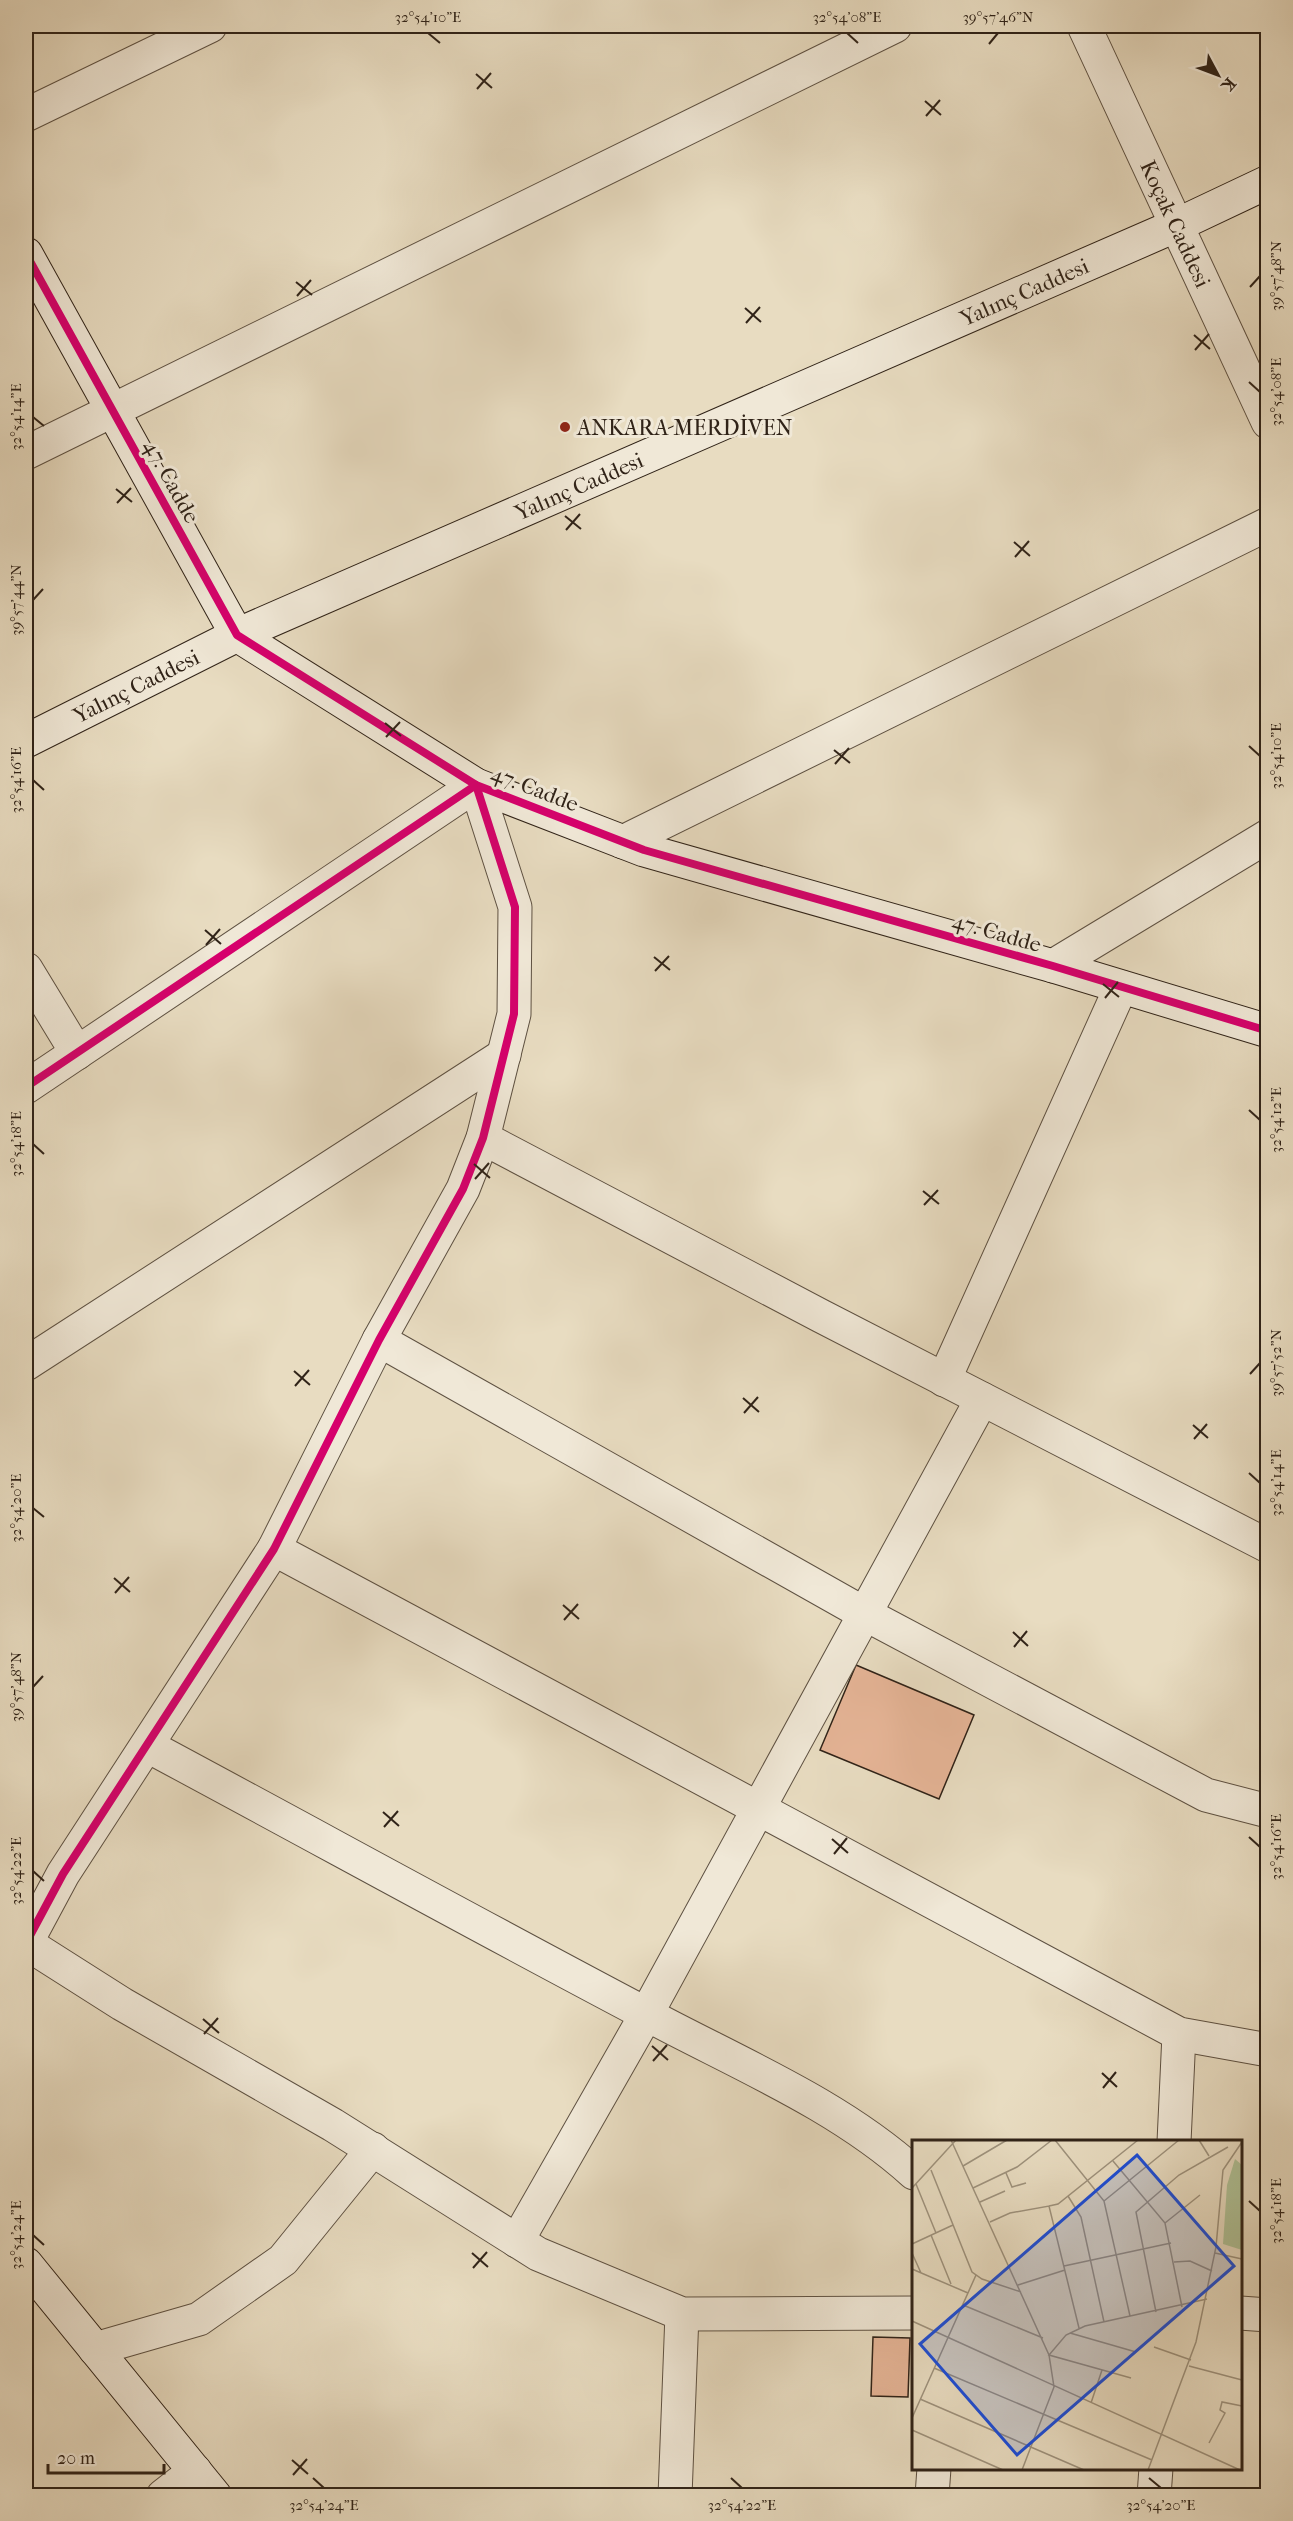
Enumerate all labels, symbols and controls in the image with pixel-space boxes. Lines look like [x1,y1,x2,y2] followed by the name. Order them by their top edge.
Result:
[395,8,461,26] text: 32°54'10"E
[813,8,881,26] text: 32°54'08"E
[963,8,1034,26] text: 39°57'46"N
[1188,45,1248,105] north arrow
[1217,74,1240,96] text: K
[1134,156,1216,292] street label: Koçak Caddesi
[1267,240,1285,311] text: 39°57'48"N
[955,253,1093,332] street label: Yalınç Caddesi
[1267,358,1285,426] text: 32°54'08"E
[7,383,25,451] text: 32°54'14"E
[576,414,793,441] place label: ANKARA MERDİVEN
[558,420,572,434] marker: ANKARA MERDİVEN
[138,435,205,528] street label: 47. Cadde
[510,447,648,527] street label: Yalınç Caddesi
[7,564,25,636] text: 39°57'44"N
[68,644,204,730] street label: Yalınç Caddesi
[1267,723,1285,789] text: 32°54'10"E
[7,747,25,813] text: 32°54'16"E
[487,760,582,817] street label: 47. Cadde
[949,908,1044,958] street label: 47. Cadde
[1267,1087,1285,1153] text: 32°54'12"E
[7,1111,25,1177] text: 32°54'18"E
[1267,1328,1285,1397] text: 39°57'52"N
[1267,1449,1285,1517] text: 32°54'14"E
[7,1474,25,1542] text: 32°54'20"E
[7,1651,25,1722] text: 39°57'48"N
[1267,1814,1285,1880] text: 32°54'16"E
[7,1837,25,1905] text: 32°54'22"E
[912,2140,1242,2470] inset map
[1267,2178,1285,2244] text: 32°54'18"E
[7,2200,25,2270] text: 32°54'24"E
[48,2437,164,2475] scale bar
[57,2448,95,2469] text: 20 m
[289,2496,359,2514] text: 32°54'24"E
[708,2496,776,2514] text: 32°54'22"E
[1127,2496,1195,2514] text: 32°54'20"E

